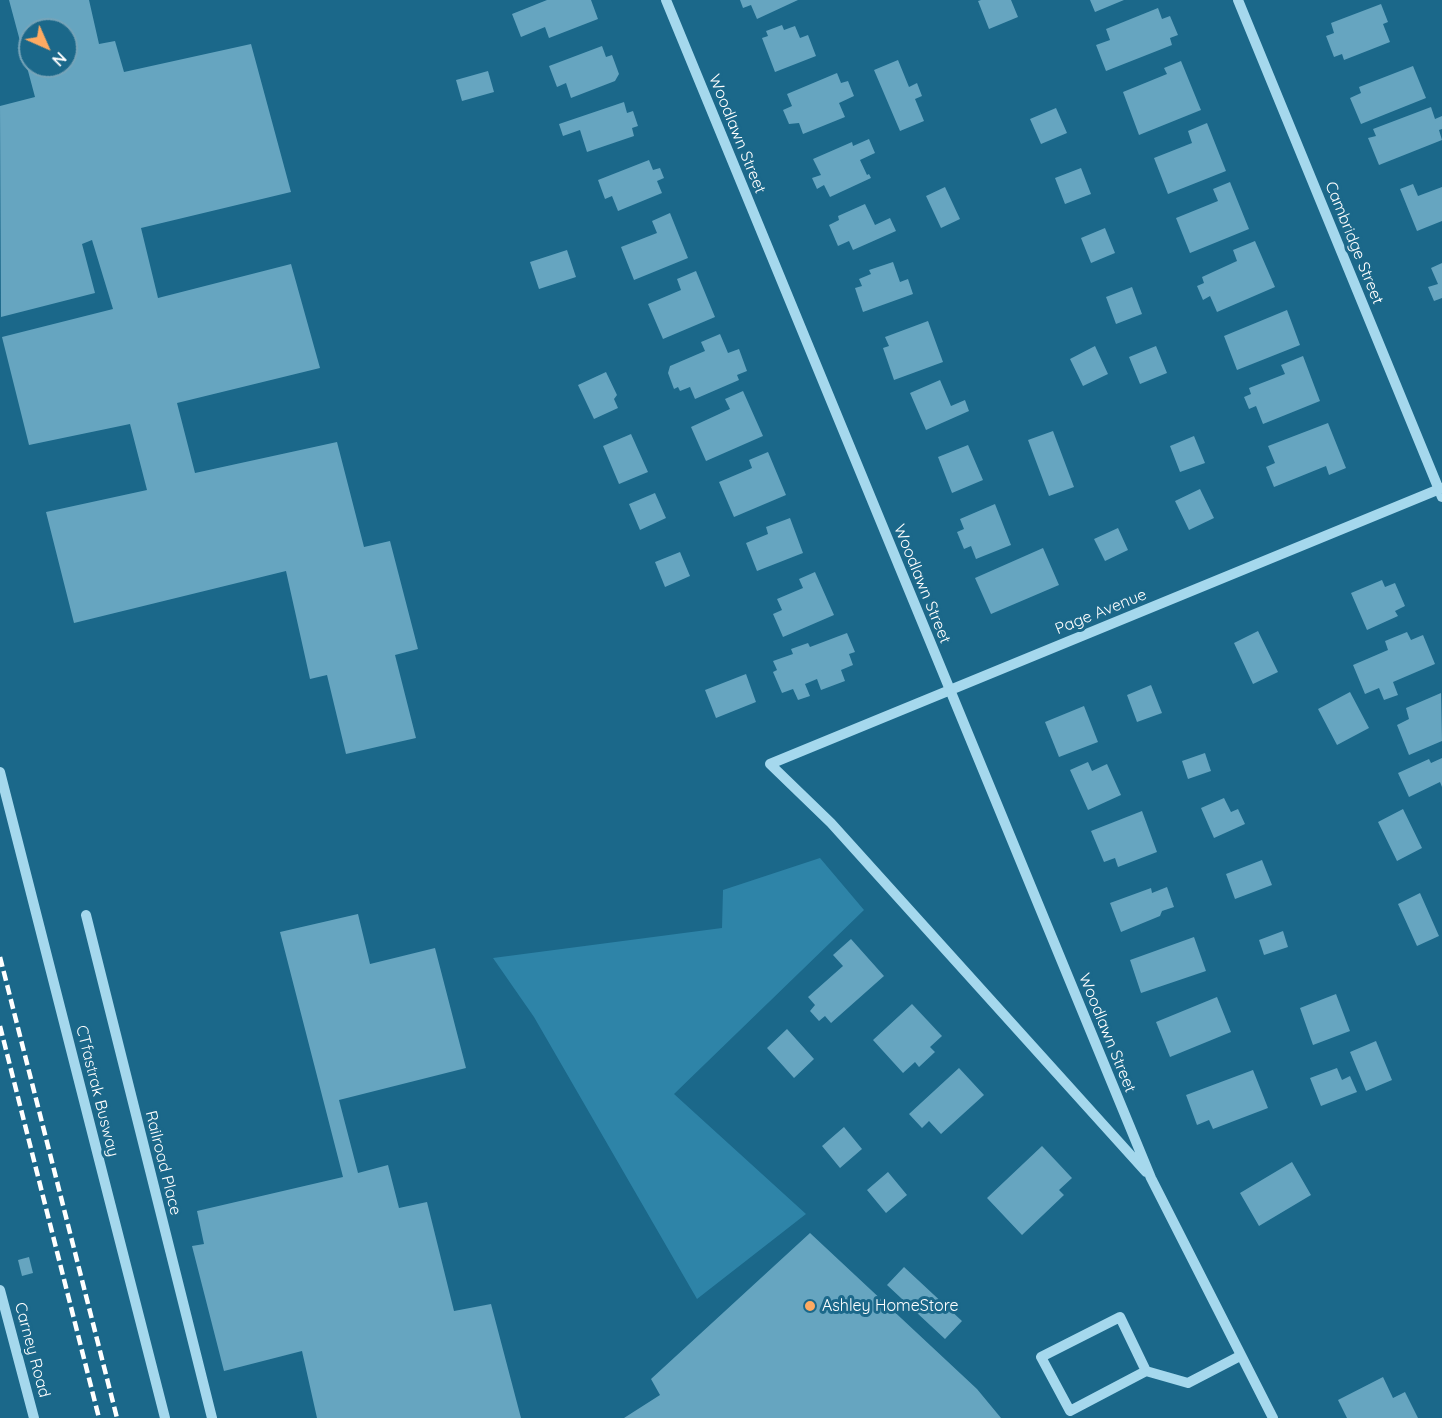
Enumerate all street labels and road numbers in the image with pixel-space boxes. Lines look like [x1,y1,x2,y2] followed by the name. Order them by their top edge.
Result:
[704,72,770,196] street label: Woodlawn Street
[1321,179,1387,307] street label: Cambridge Street
[889,522,955,646] street label: Woodlawn Street
[1052,585,1150,639] street label: Page Avenue
[1074,971,1140,1095] street label: Woodlawn Street
[71,1023,123,1159] street label: CTfastrak Busway
[141,1109,185,1217] street label: Railroad Place
[10,1300,54,1400] street label: Carney Road

